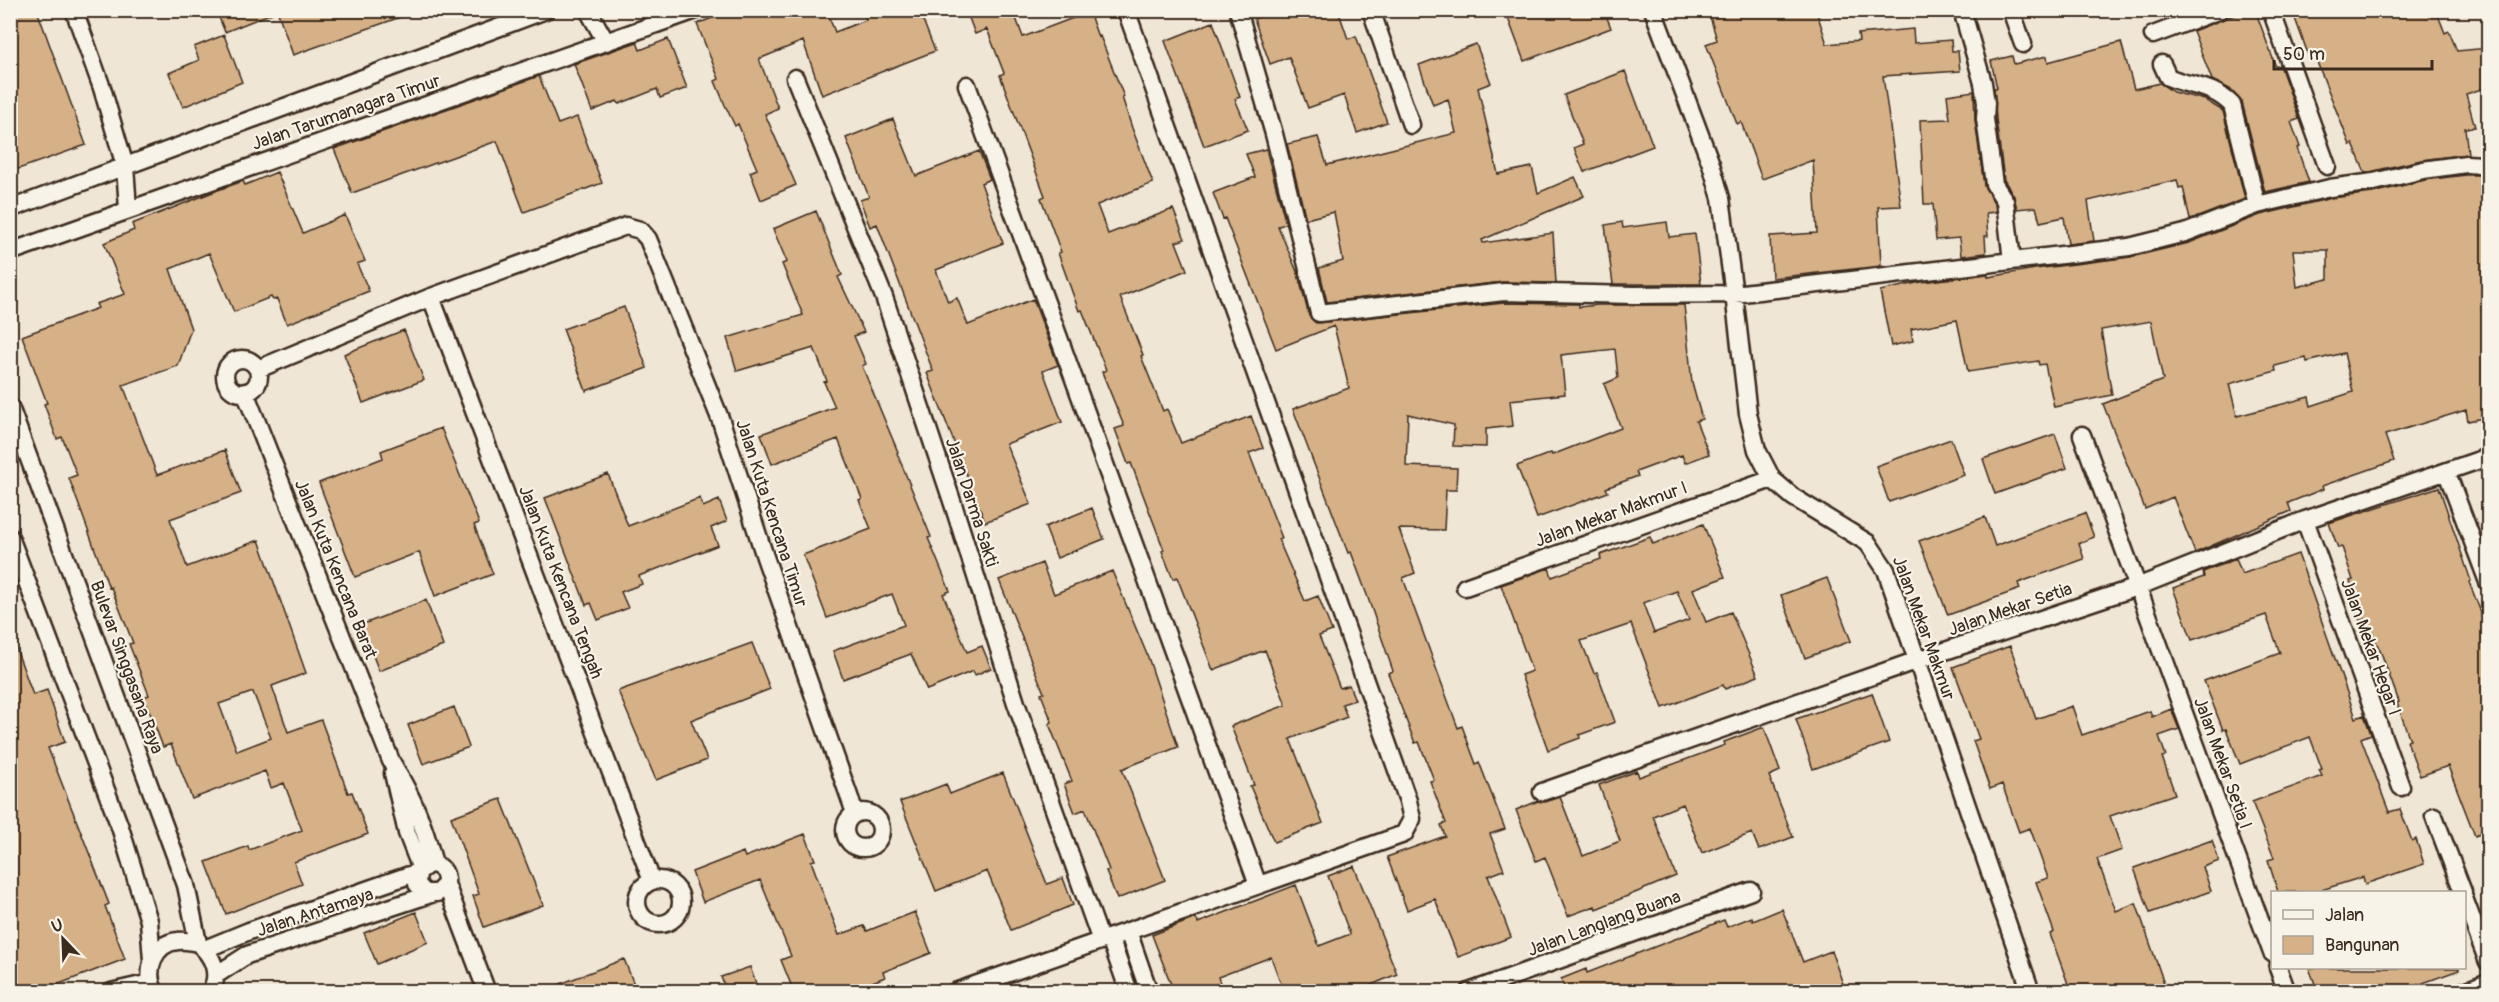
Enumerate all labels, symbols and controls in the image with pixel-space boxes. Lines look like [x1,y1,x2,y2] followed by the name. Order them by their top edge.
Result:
[2274,33,2432,71] scale bar
[2283,43,2325,66] text: 50 m
[249,69,444,156] street label: Jalan Tarumanagara Timur
[730,416,813,610] street label: Jalan Kuta Kencana Timur
[940,435,1003,570] street label: Jalan Darma Sakti
[289,476,382,663] street label: Jalan Kuta Kencana Barat
[1532,476,1691,553] street label: Jalan Mekar Makmur I
[513,482,608,682] street label: Jalan Kuta Kencana Tengah
[1887,553,1960,704] street label: Jalan Mekar Makmur
[2335,576,2406,719] street label: Jalan Mekar Hegar I
[85,577,169,757] street label: Bulevar Singgasana Raya
[1945,578,2075,641] street label: Jalan Mekar Setia
[2188,694,2257,832] street label: Jalan Mekar Setia I
[254,883,376,942] street label: Jalan Antamaya
[1524,885,1684,962] street label: Jalan Langlang Buana
[2271,891,2466,969] legend
[2325,904,2364,927] text: Jalan
[33,909,93,969] north arrow
[49,915,67,937] text: U
[2325,934,2400,957] text: Bangunan

